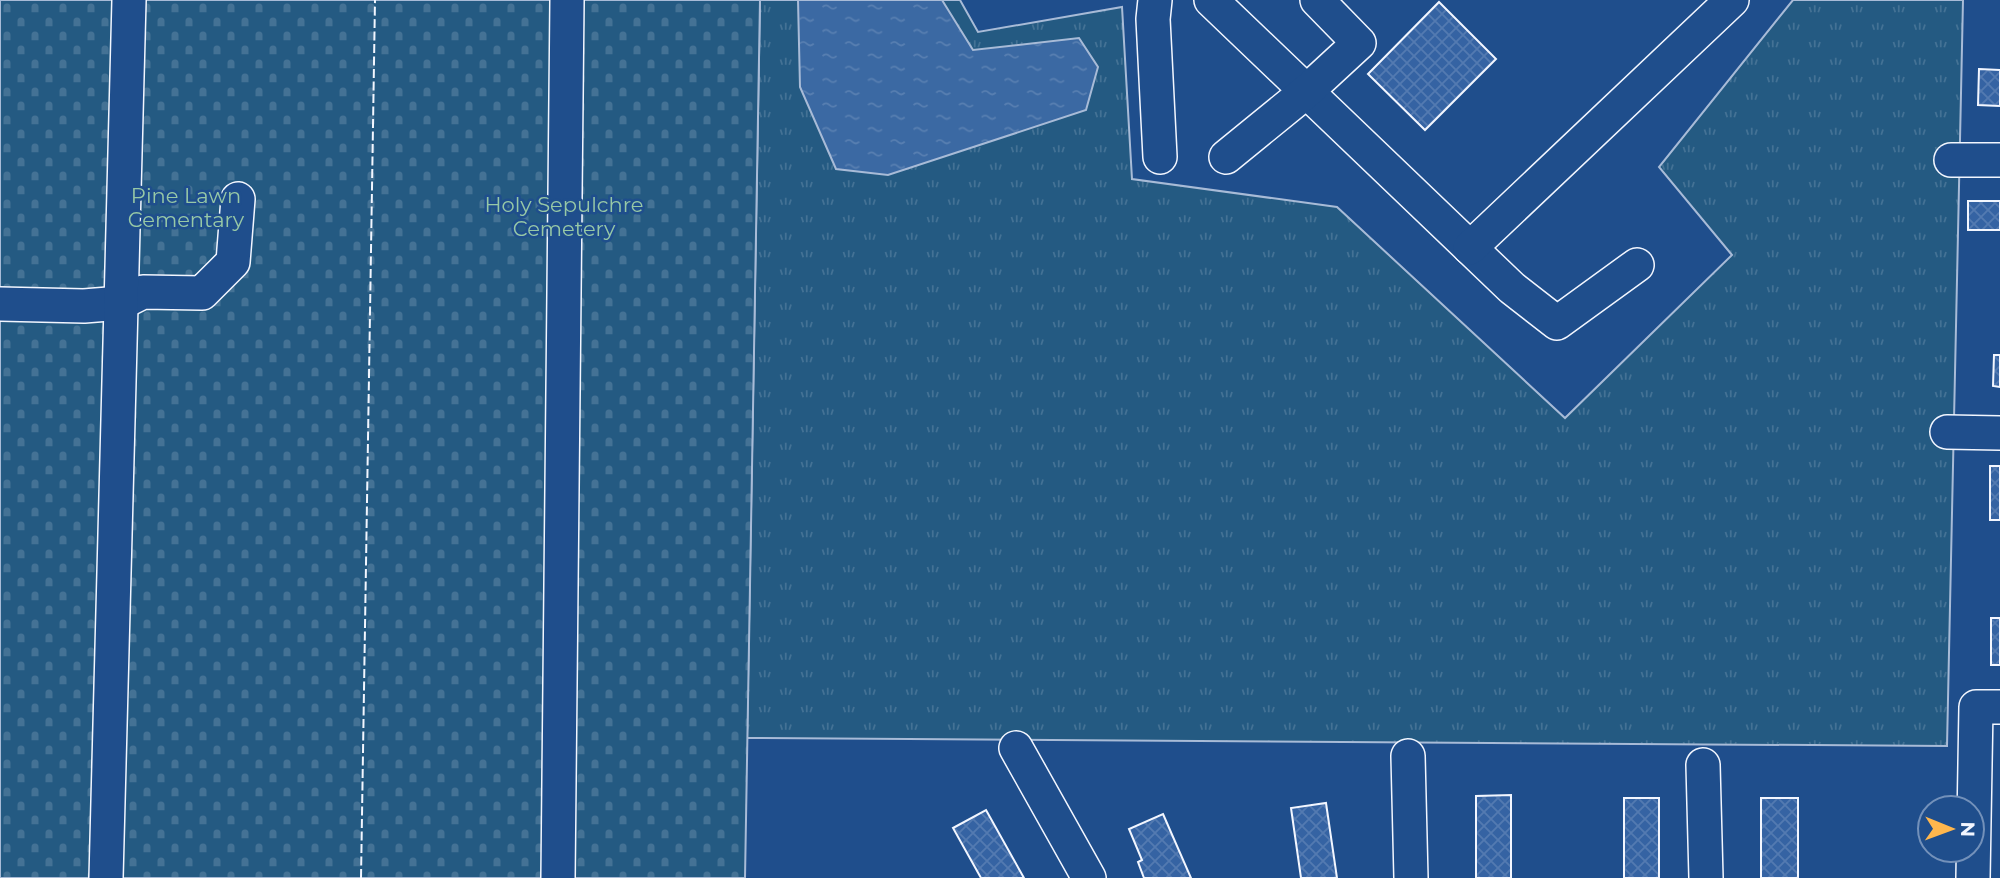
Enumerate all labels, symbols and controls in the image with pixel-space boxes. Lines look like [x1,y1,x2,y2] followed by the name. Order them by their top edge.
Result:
[128,183,245,232] park label: Pine Lawn Cementary
[485,192,643,241] park label: Holy Sepulchre Cemetery
[1916,794,1986,864] north arrow
[1956,821,1979,837] text: N

